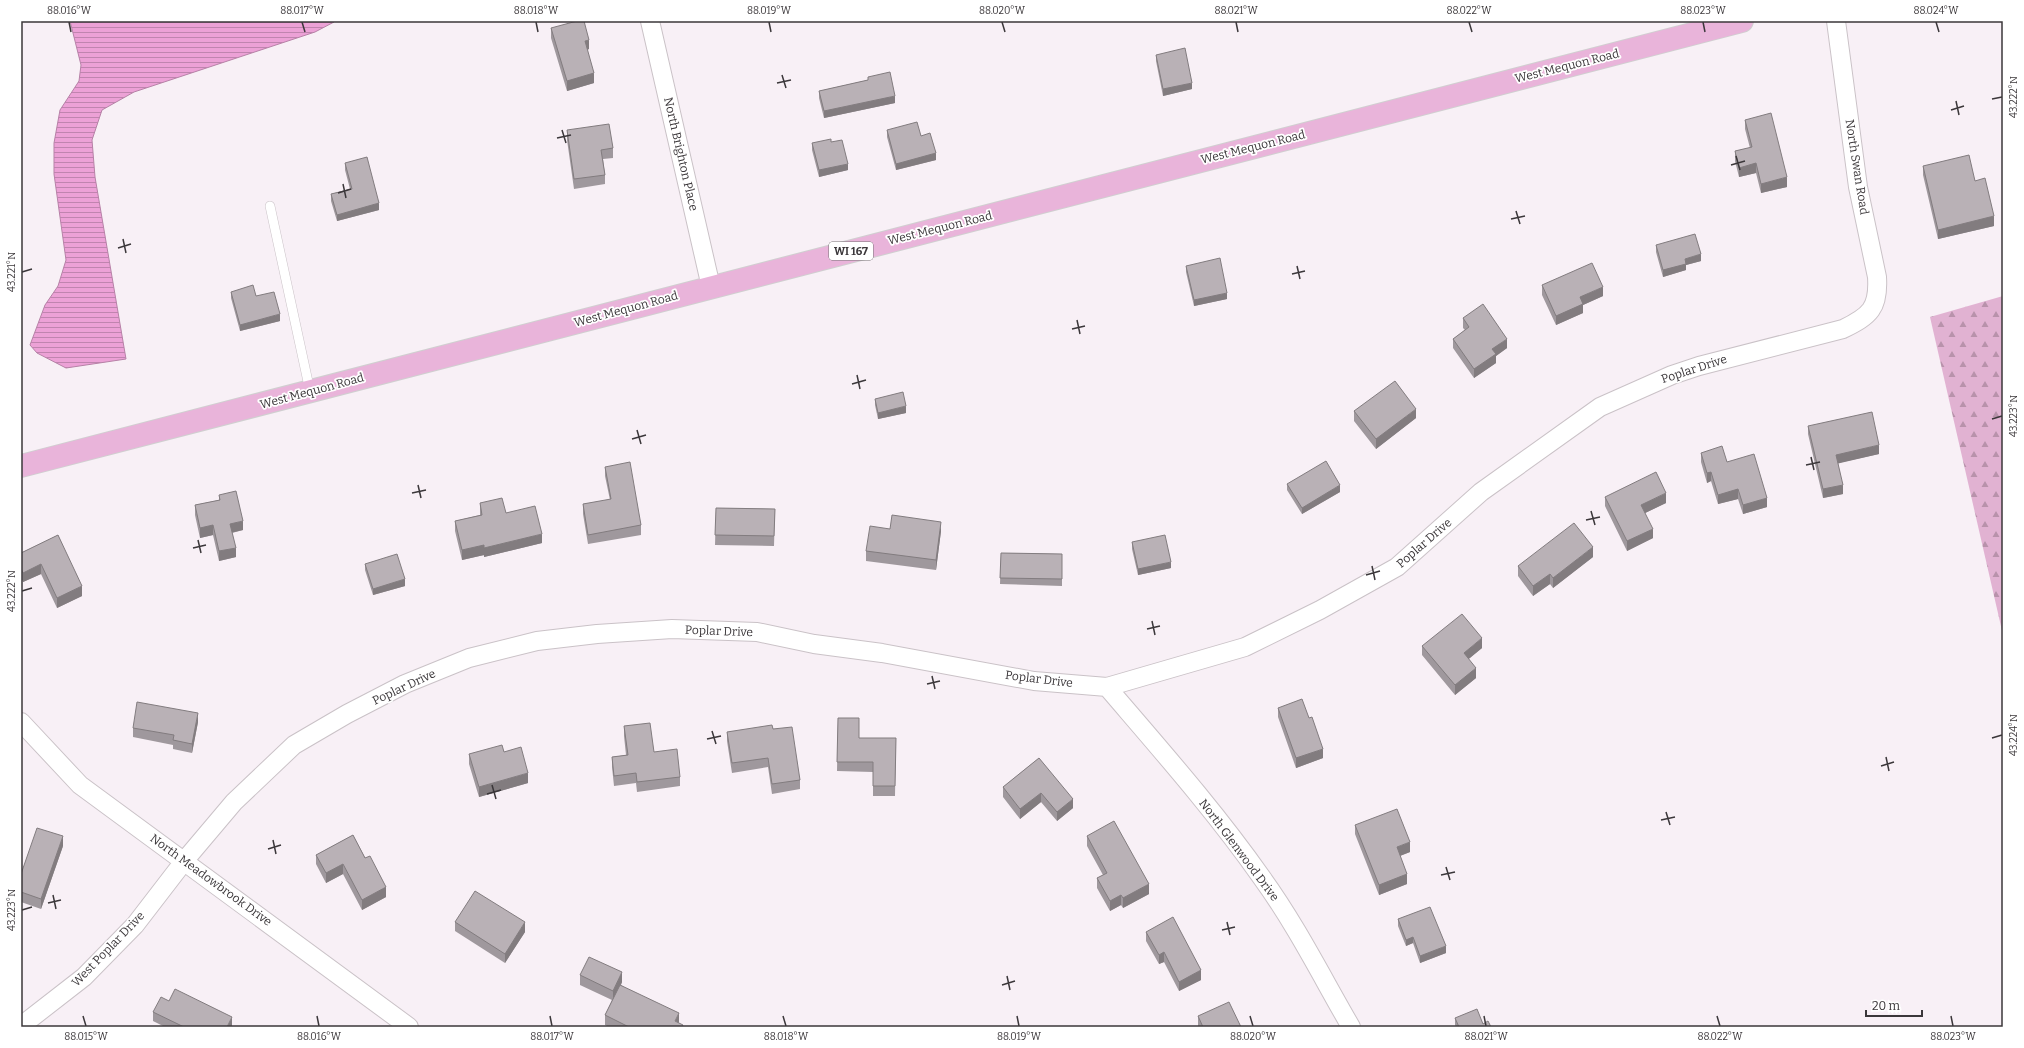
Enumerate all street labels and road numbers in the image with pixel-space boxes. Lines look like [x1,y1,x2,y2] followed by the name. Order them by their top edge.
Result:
[1513,46,1621,86] street label: West Mequon Road
[661,96,701,212] street label: North Brighton Place
[1843,118,1871,216] street label: North Swan Road
[1199,127,1307,167] street label: West Mequon Road
[886,208,994,248] street label: West Mequon Road
[829,242,873,260] road number: WI 167
[573,288,679,330] street label: West Mequon Road
[1659,352,1729,386] street label: Poplar Drive
[259,370,365,412] street label: West Mequon Road
[1394,515,1454,571] street label: Poplar Drive
[685,623,753,639] street label: Poplar Drive
[370,666,438,708] street label: Poplar Drive
[1004,668,1074,690] street label: Poplar Drive
[1196,796,1282,904] street label: North Glenwood Drive
[147,831,275,929] street label: North Meadowbrook Drive
[69,909,147,989] street label: West Poplar Drive

